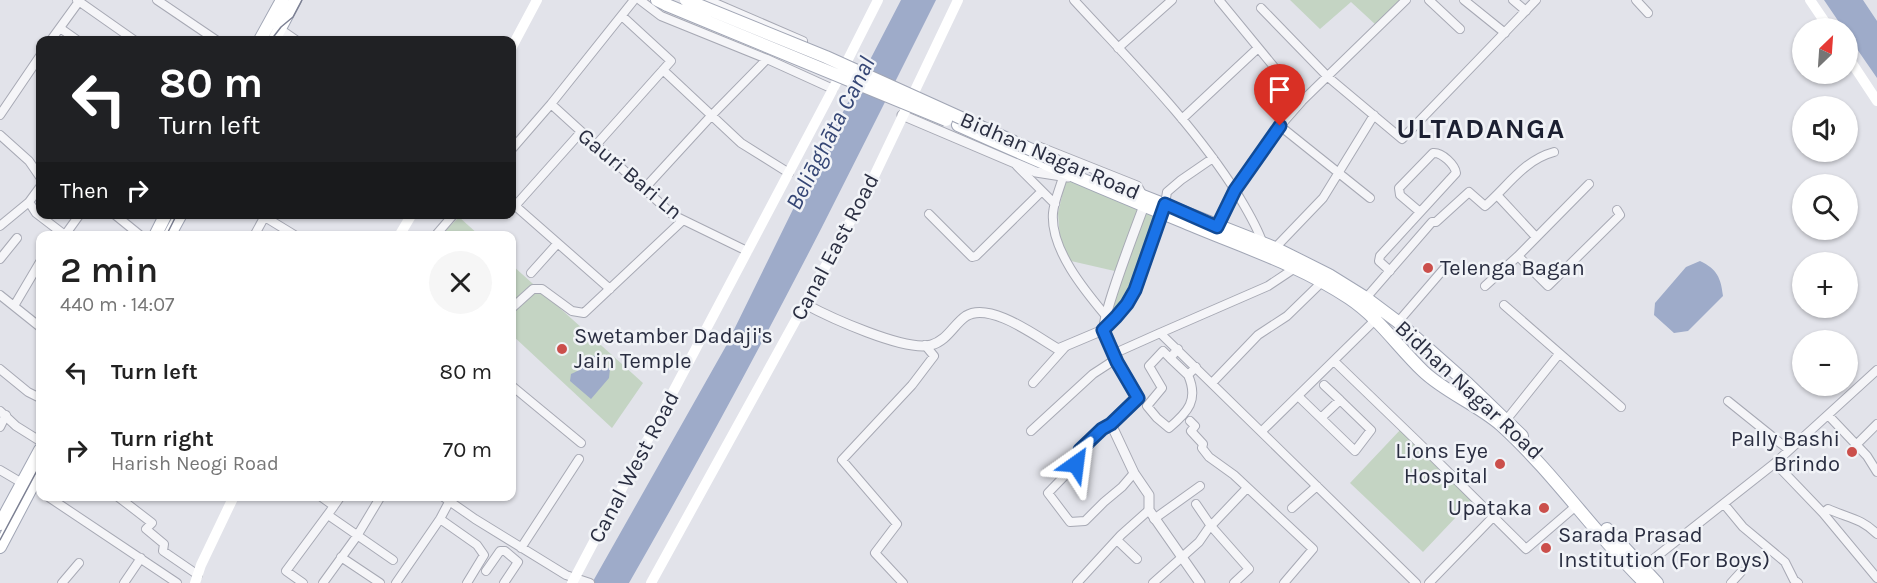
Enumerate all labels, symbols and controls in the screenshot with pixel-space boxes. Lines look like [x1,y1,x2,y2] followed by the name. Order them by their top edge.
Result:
[1792,18,1858,84] north arrow
[1792,18,1858,396] map controls
[779,52,881,214] water label: Beliāghāta Canal
[159,58,263,108] text: 80 m
[60,60,138,138] icon: left
[1254,64,1305,126] pin
[1263,73,1296,106] icon: arrive
[1792,96,1858,162] button: sound
[956,106,1144,206] street label: Bidhan Nagar Road
[159,109,260,141] text: Turn left
[1396,112,1566,145] district label: ULTADANGA
[572,123,688,225] street label: Gauri Bari Ln
[785,169,885,325] street label: Canal East Road
[121,174,154,207] icon: right
[1792,174,1858,240] button: search
[60,178,109,204] text: Then
[60,249,158,291] text: 2 min
[429,251,492,314] button: close
[1792,252,1858,318] button: +
[1440,255,1585,281] place label: Telenga Bagan
[1421,261,1435,275] marker: Telenga Bagan
[60,293,174,316] text: 440 m · 14:07
[1390,315,1548,465] street label: Bidhan Nagar Road
[574,323,773,374] place label: Swetamber Dadaji's Jain Temple
[1792,330,1858,396] button: −
[555,342,569,356] marker: Swetamber Dadaji's Jain Temple
[60,356,93,389] icon: left
[111,359,198,385] text: Turn left
[440,359,492,385] text: 80 m
[583,387,685,547] street label: Canal West Road
[111,426,214,452] text: Turn right
[1731,426,1840,477] place label: Pally Bashi Brindo
[1044,432,1108,496] position arrow
[60,434,93,467] icon: right
[443,437,492,463] text: 70 m
[1395,438,1488,489] place label: Lions Eye Hospital
[1845,445,1859,459] marker: Pally Bashi Brindo
[111,452,279,475] text: Harish Neogi Road
[1493,457,1507,471] marker: Lions Eye Hospital
[1448,495,1532,521] place label: Upataka
[1537,501,1551,515] marker: Upataka
[1558,522,1770,573] place label: Sarada Prasad Institution (For Boys)
[1539,541,1553,555] marker: Sarada Prasad Institution (For Boys)

